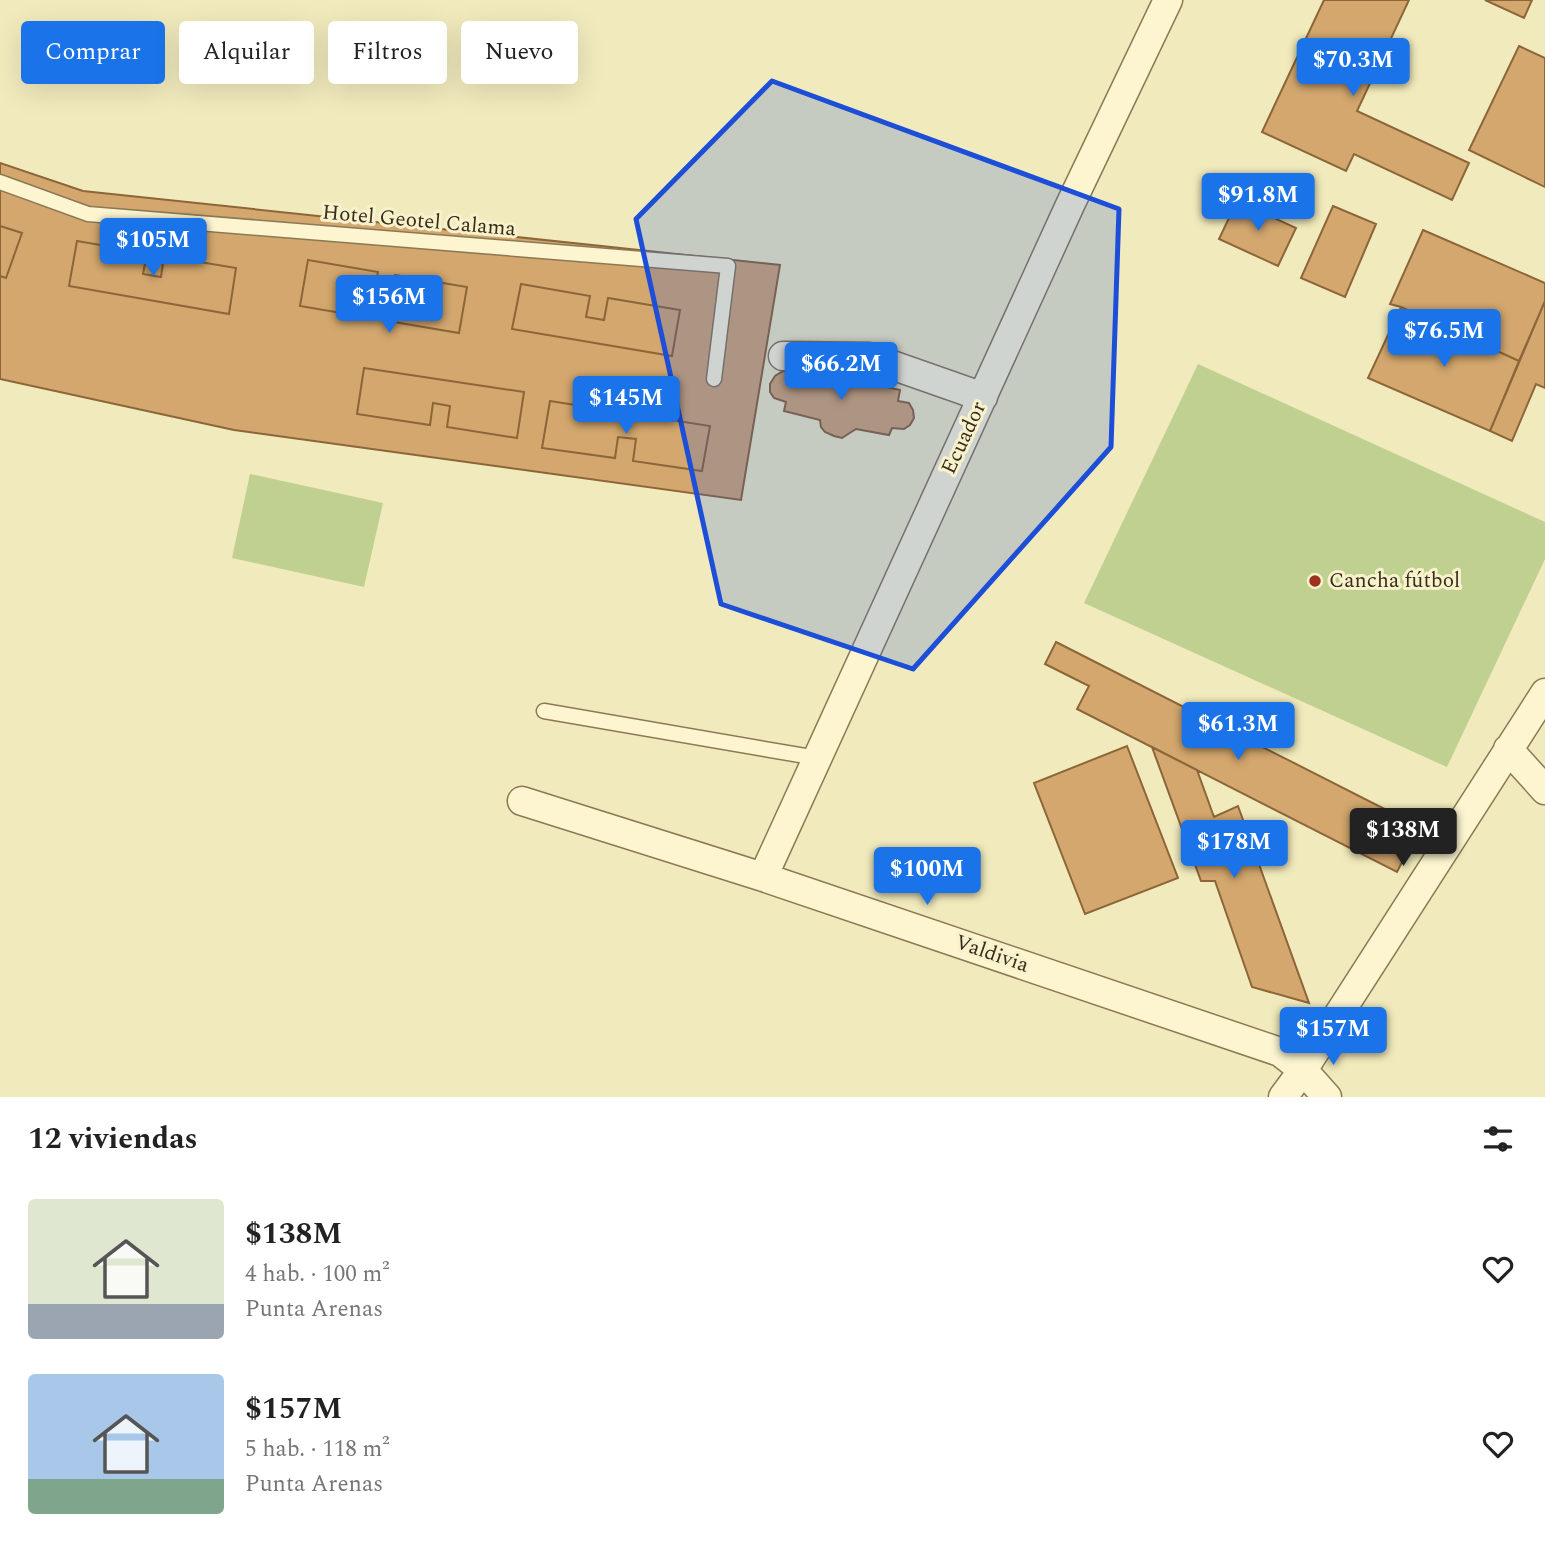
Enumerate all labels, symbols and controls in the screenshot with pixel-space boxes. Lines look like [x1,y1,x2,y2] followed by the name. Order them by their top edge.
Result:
[21,21,165,84] chip: Comprar
[179,21,314,84] chip: Alquilar
[328,21,447,84] chip: Filtros
[461,21,578,84] chip: Nuevo
[1296,38,1410,98] pin: $70.3M
[1313,43,1393,78] text: $70.3M
[1201,174,1315,233] pin: $91.8M
[1218,178,1298,213] text: $91.8M
[321,197,518,245] street label: Hotel Geotel Calama
[104,218,202,278] pin: $105M
[116,223,190,258] text: $105M
[340,276,438,335] pin: $156M
[352,280,426,315] text: $156M
[1387,310,1501,369] pin: $76.5M
[1404,314,1484,349] text: $76.5M
[784,342,898,402] pin: $66.2M
[801,347,881,382] text: $66.2M
[577,376,675,436] pin: $145M
[589,381,663,416] text: $145M
[933,396,995,480] street label: Ecuador
[1329,565,1460,597] place label: Cancha fútbol
[1307,573,1323,589] marker: Cancha fútbol
[1181,702,1295,762] pin: $61.3M
[1198,707,1278,742] text: $61.3M
[1354,808,1452,868] pin: $138M
[1366,813,1440,848] text: $138M
[1185,820,1283,880] pin: $178M
[1197,825,1271,860] text: $178M
[878,848,976,907] pin: $100M
[890,852,964,887] text: $100M
[951,926,1034,982] street label: Valdivia
[1284,1007,1382,1067] pin: $157M
[1296,1012,1370,1047] text: $157M
[28,1116,198,1162] text: 12 viviendas
[1479,1120,1517,1158] icon: filters
[245,1211,342,1257] text: $138M
[84,1227,168,1311] icon: home
[1479,1250,1517,1288] icon: heart
[245,1257,390,1292] text: 4 hab. · 100 m²
[245,1292,383,1327] text: Punta Arenas
[245,1386,342,1432] text: $157M
[84,1402,168,1486] icon: home
[1479,1425,1517,1463] icon: heart
[245,1432,390,1467] text: 5 hab. · 118 m²
[245,1467,383,1502] text: Punta Arenas

